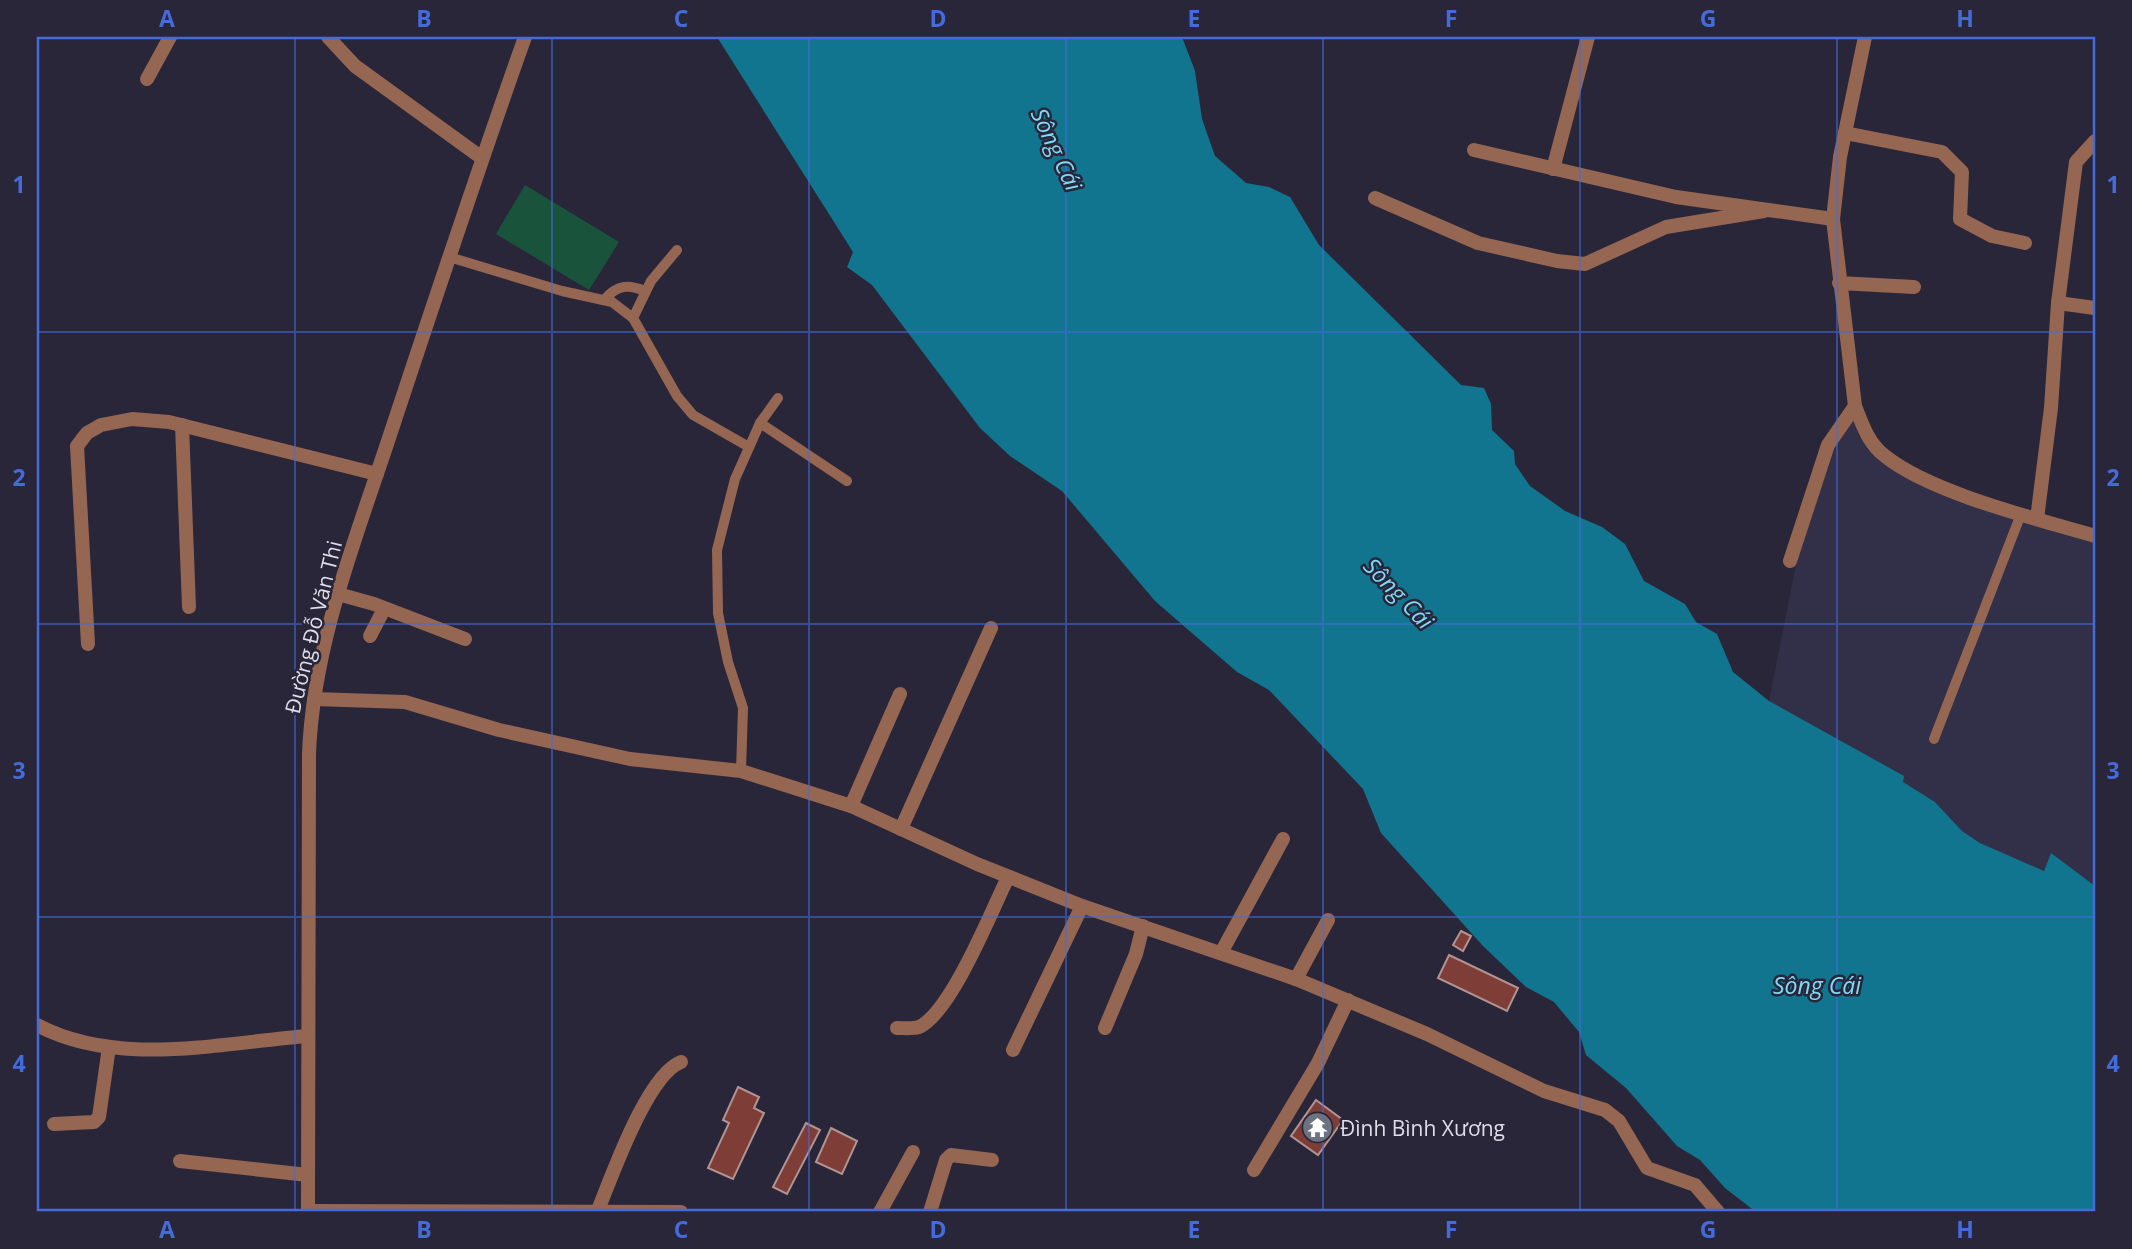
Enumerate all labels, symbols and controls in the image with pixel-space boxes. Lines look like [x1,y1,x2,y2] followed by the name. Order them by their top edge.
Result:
[159,2,175,34] text: A
[416,2,432,34] text: B
[674,2,688,34] text: C
[929,2,947,34] text: D
[1188,2,1200,34] text: E
[1445,2,1457,34] text: F
[1700,2,1716,34] text: G
[1956,2,1974,34] text: H
[1024,102,1091,197] water label: Sông Cái
[12,168,26,200] text: 1
[2106,168,2120,200] text: 1
[12,461,26,493] text: 2
[2106,461,2120,493] text: 2
[278,538,348,716] street label: Đường Đỗ Văn Thi
[1357,550,1442,637] water label: Sông Cái
[12,754,26,786] text: 3
[2106,754,2120,786] text: 3
[1773,969,1862,1001] water label: Sông Cái
[12,1047,26,1079] text: 4
[2106,1047,2120,1079] text: 4
[1300,1111,1334,1145] temple icon: Đình Bình Xương
[1340,1114,1505,1142] place label: Đình Bình Xương
[159,1213,175,1245] text: A
[416,1213,432,1245] text: B
[674,1213,688,1245] text: C
[929,1213,947,1245] text: D
[1188,1213,1200,1245] text: E
[1445,1213,1457,1245] text: F
[1700,1213,1716,1245] text: G
[1956,1213,1974,1245] text: H

